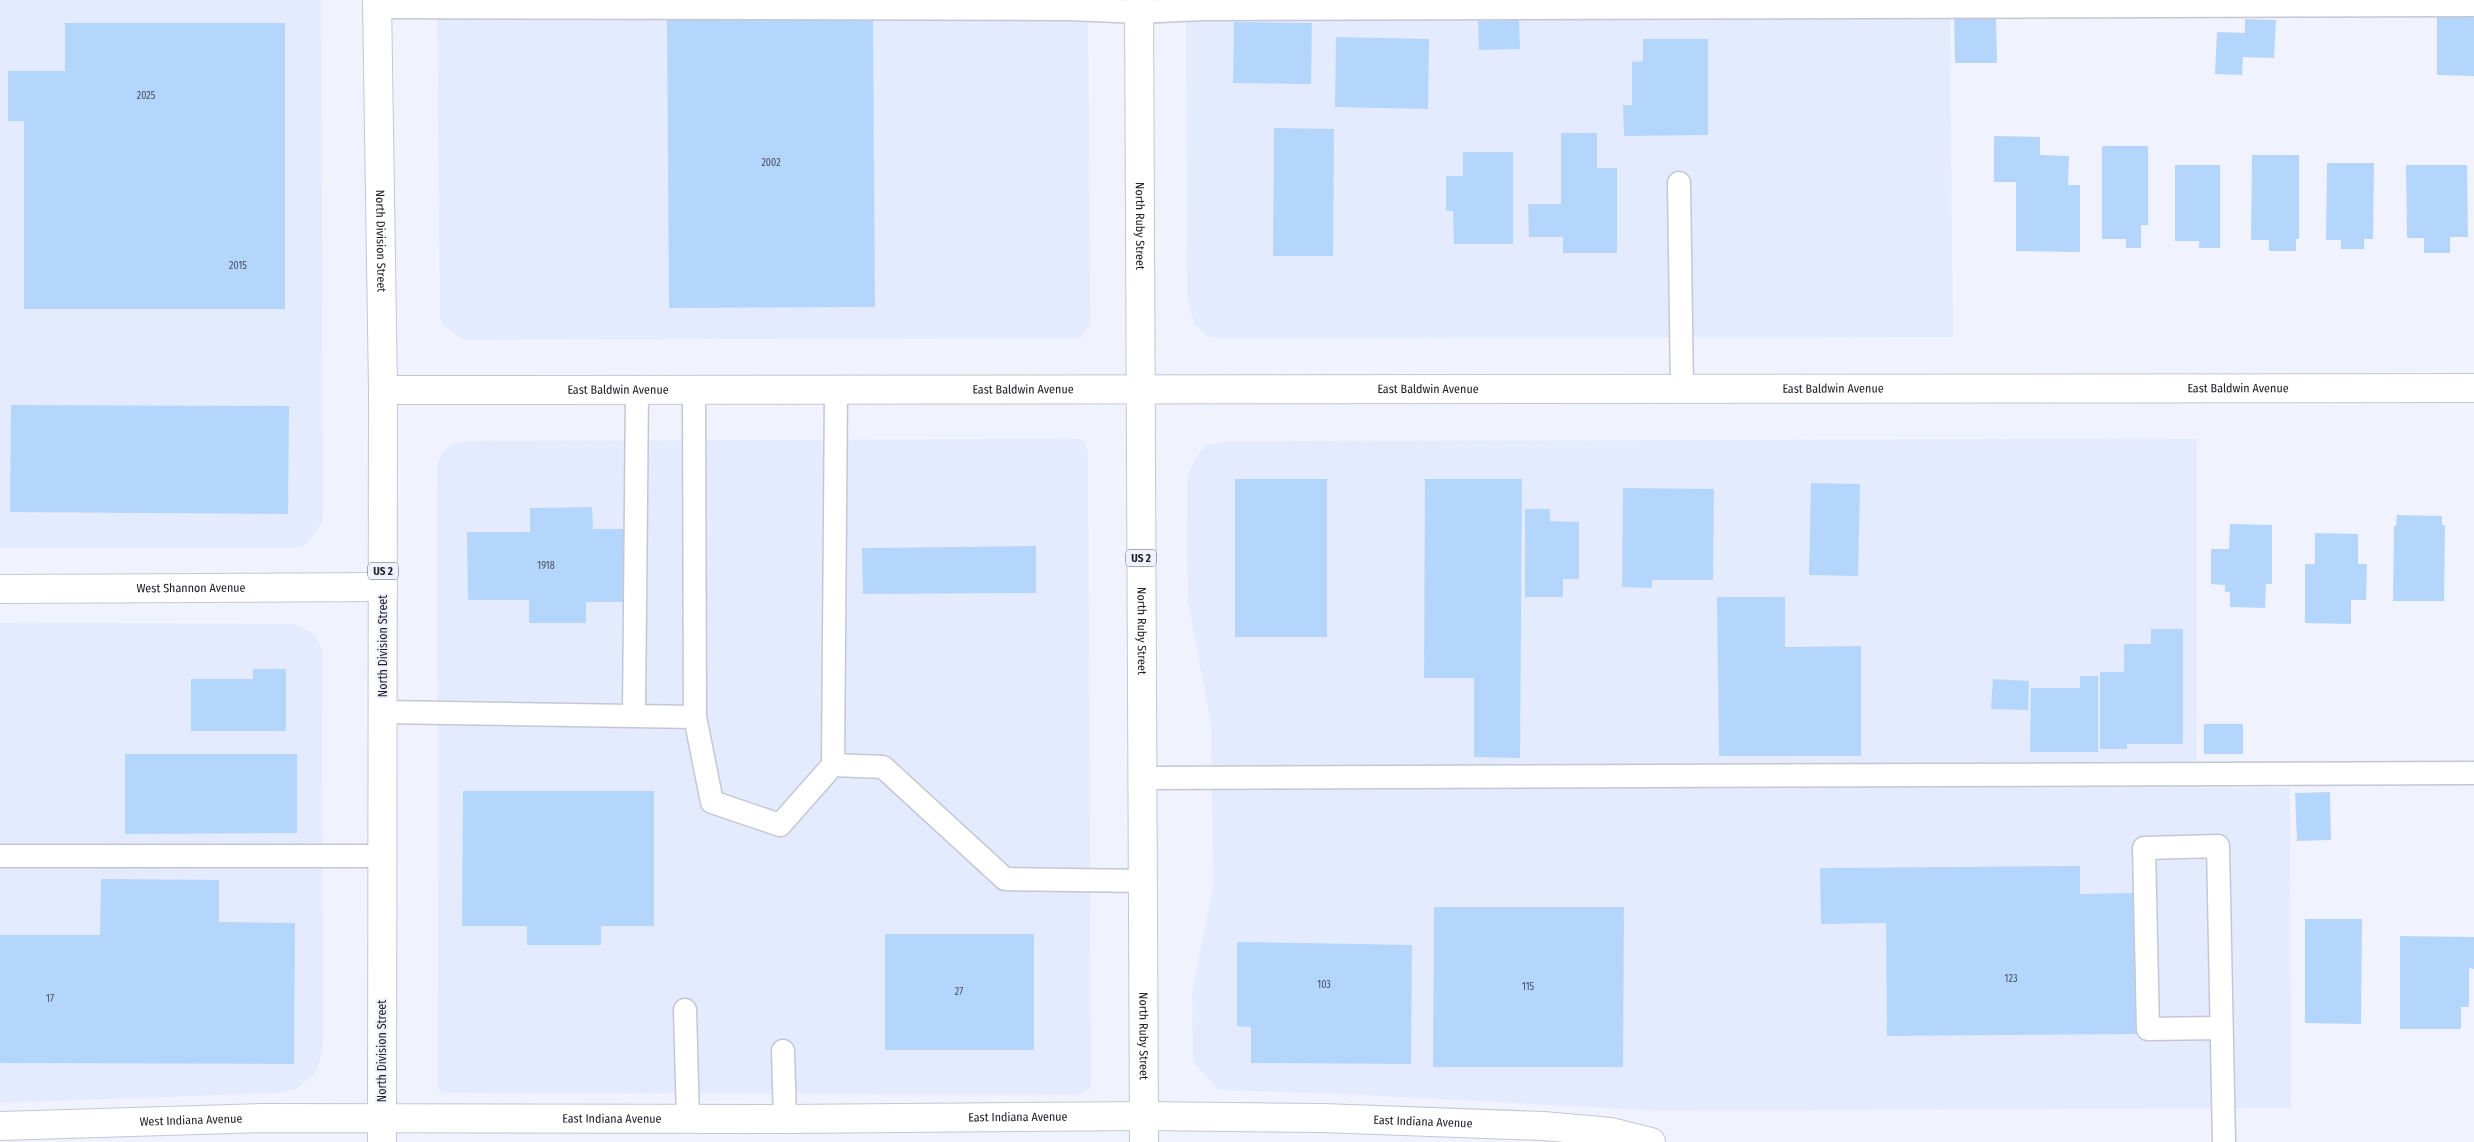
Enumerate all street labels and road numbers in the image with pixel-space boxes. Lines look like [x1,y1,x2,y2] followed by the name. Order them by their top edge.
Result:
[1133,182,1147,270] street label: North Ruby Street
[373,190,388,292] street label: North Division Street
[2187,381,2289,395] street label: East Baldwin Avenue
[972,382,1074,396] street label: East Baldwin Avenue
[1377,382,1479,396] street label: East Baldwin Avenue
[1782,382,1884,396] street label: East Baldwin Avenue
[567,383,669,397] street label: East Baldwin Avenue
[1126,550,1156,566] road number: US 2
[368,562,398,580] road number: US 2
[136,581,246,595] street label: West Shannon Avenue
[1135,587,1149,675] street label: North Ruby Street
[376,595,390,697] street label: North Division Street
[1136,992,1151,1080] street label: North Ruby Street
[375,1000,389,1102] street label: North Division Street
[968,1110,1068,1124] street label: East Indiana Avenue
[139,1112,243,1129] street label: West Indiana Avenue
[562,1112,662,1126] street label: East Indiana Avenue
[1373,1113,1473,1130] street label: East Indiana Avenue

